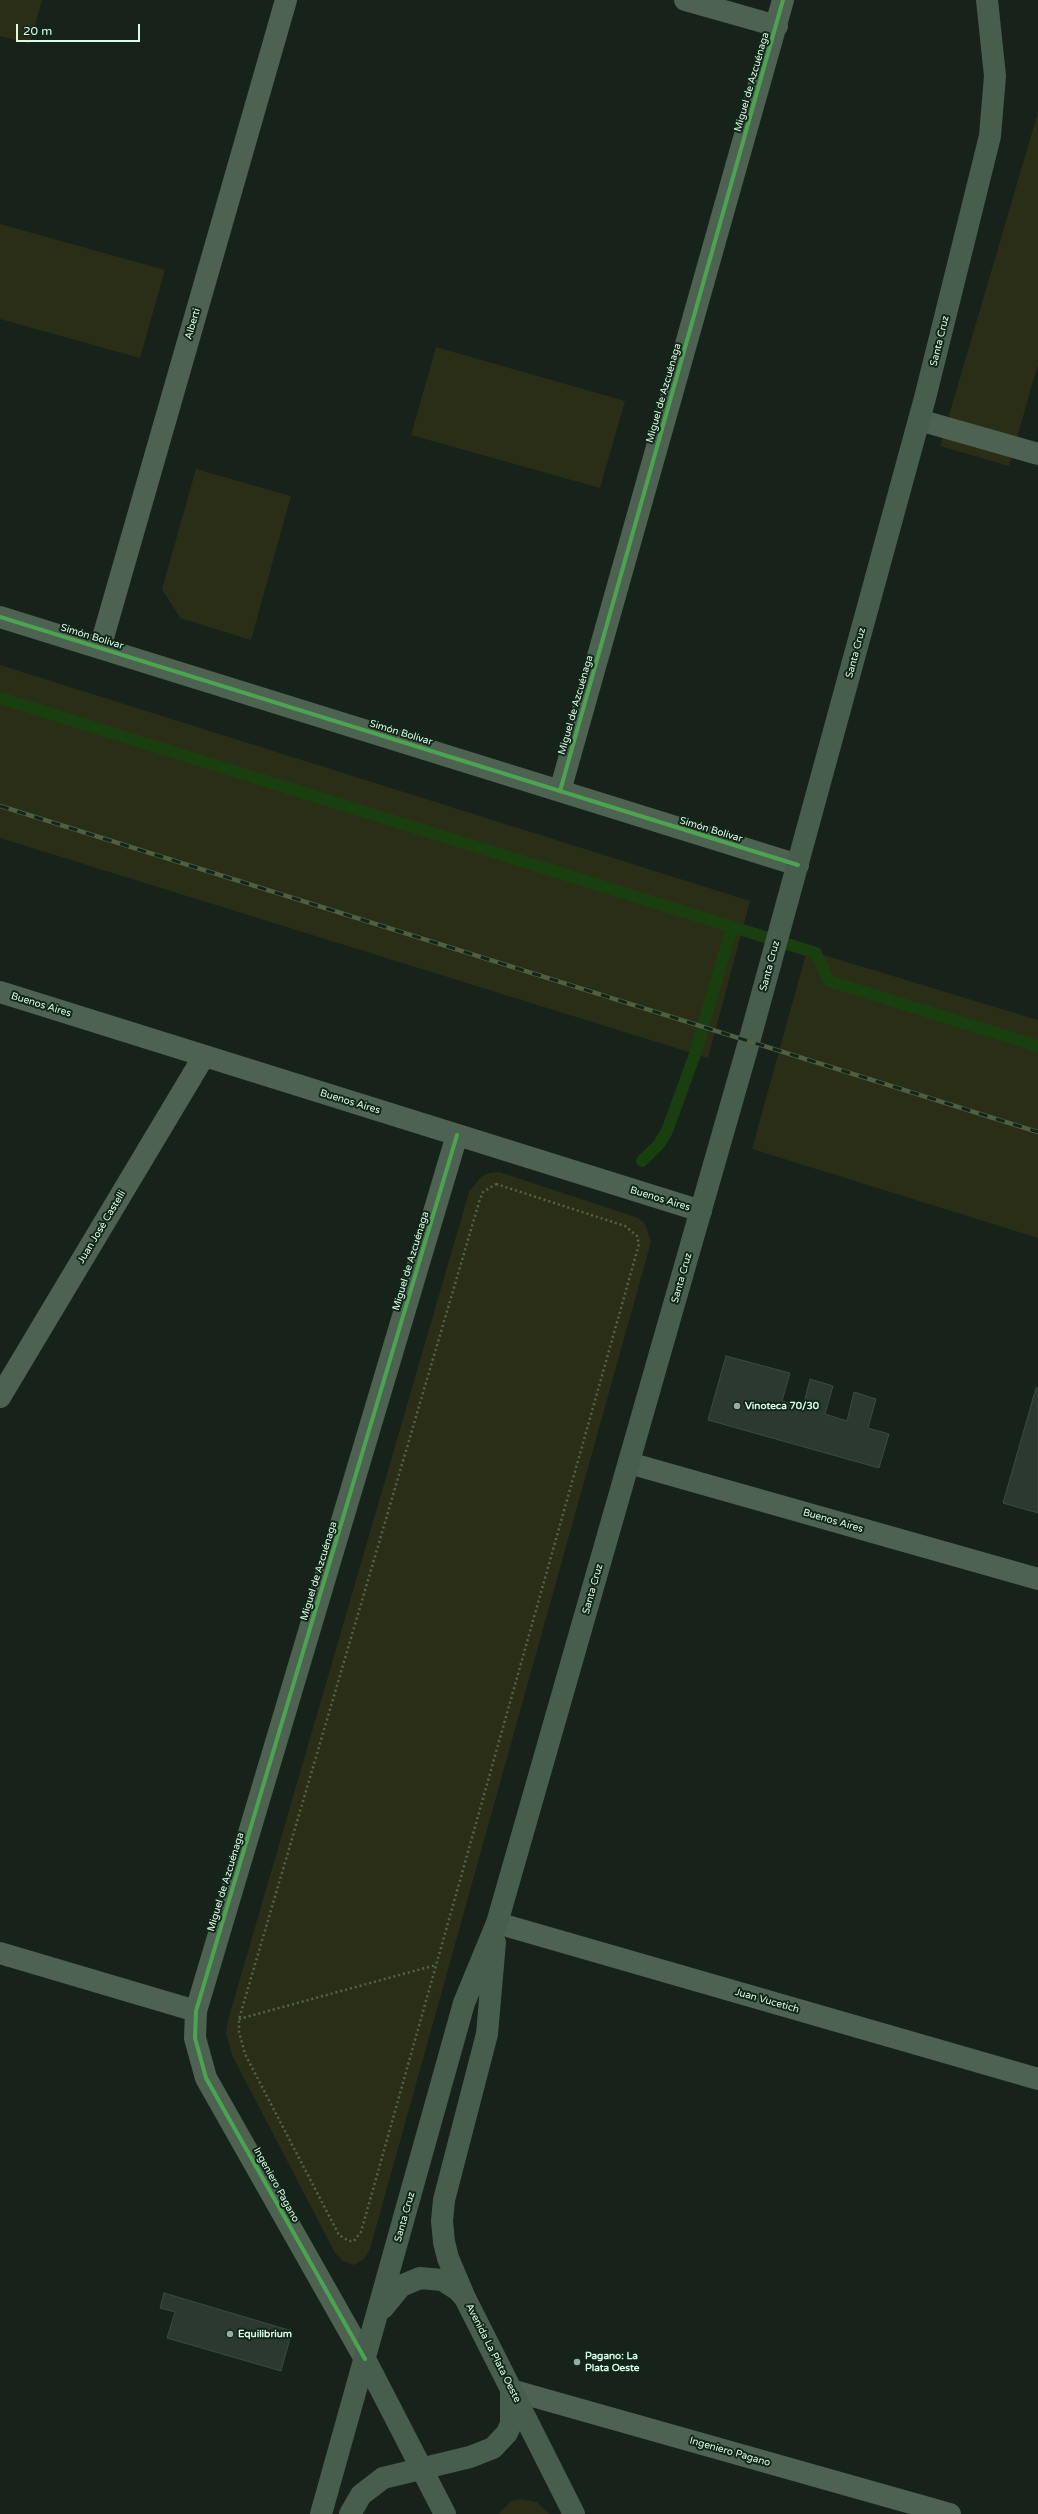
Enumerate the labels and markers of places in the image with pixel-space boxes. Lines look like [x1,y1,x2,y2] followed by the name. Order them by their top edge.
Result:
[745,1400,819,1412] place label: Vinoteca 70/30
[732,1401,742,1411] marker: Vinoteca 70/30
[238,2328,292,2340] place label: Equilibrium
[225,2329,235,2339] marker: Equilibrium
[585,2350,639,2374] place label: Pagano: La Plata Oeste
[572,2357,582,2367] marker: Pagano: La Plata Oeste

